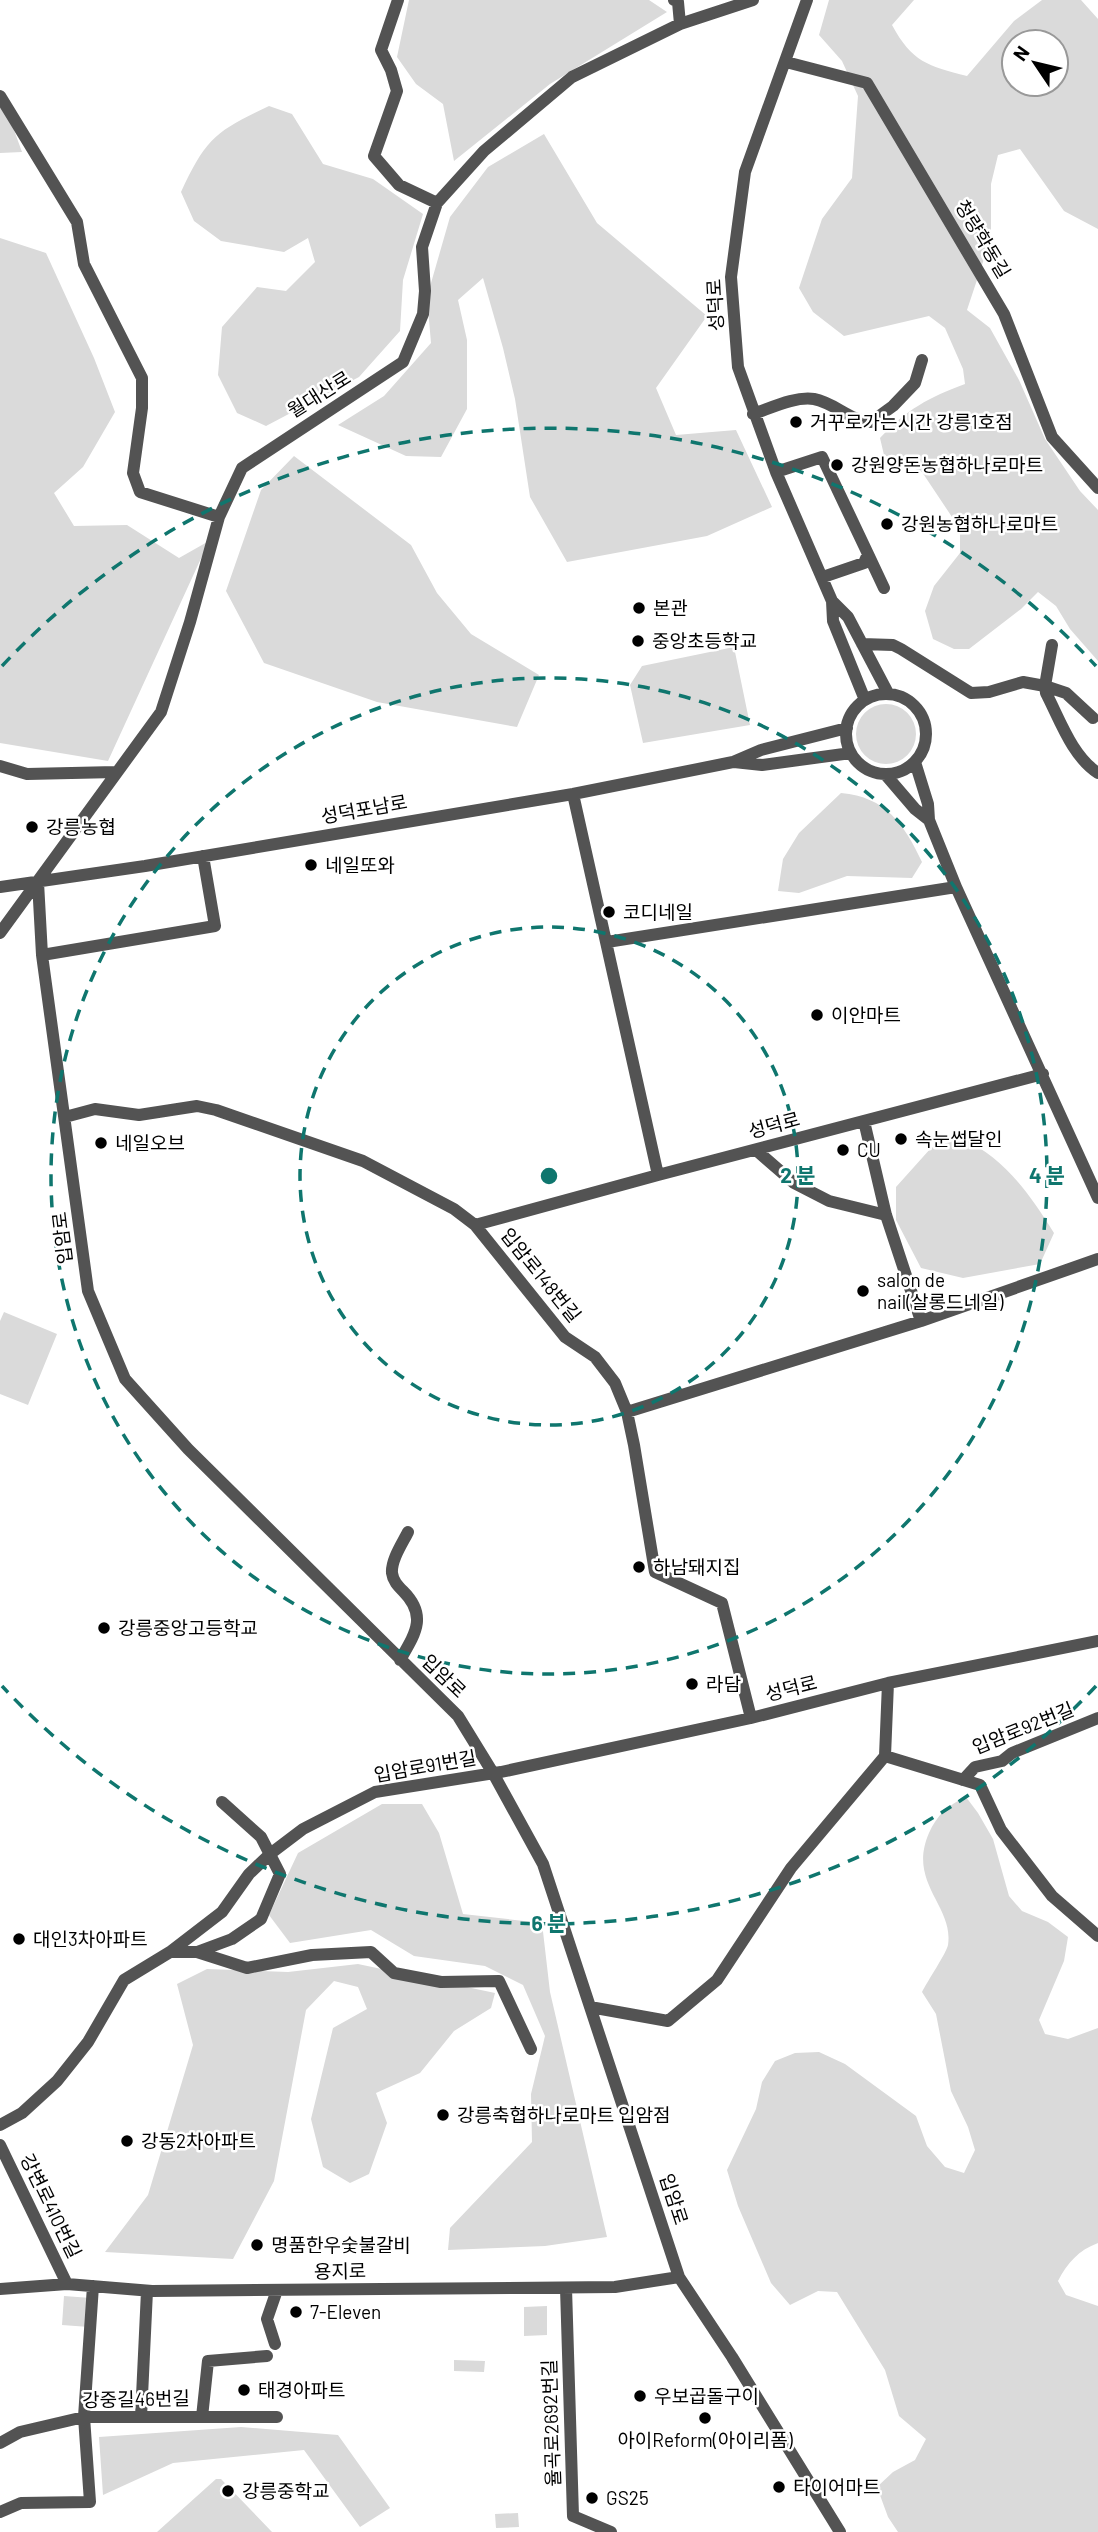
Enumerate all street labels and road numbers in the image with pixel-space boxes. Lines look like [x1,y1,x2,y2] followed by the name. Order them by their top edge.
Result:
[951,195,1016,282] street label: 청량학동길
[702,278,727,332] street label: 성덕로
[283,365,354,422] street label: 월대산로
[319,790,409,827] street label: 성덕포남로
[746,1107,802,1142] street label: 성덕로
[47,1211,76,1265] street label: 입암로
[496,1223,586,1326] street label: 입암로148번길
[417,1649,471,1702] street label: 입암로
[763,1670,819,1705] street label: 성덕로
[969,1697,1077,1758] street label: 입암로92번길
[372,1745,478,1786] street label: 입암로91번길
[16,2150,87,2262] street label: 강변로410번길
[655,2170,694,2227] street label: 입암로
[314,2259,366,2282] street label: 용지로
[537,2359,564,2487] street label: 율곡로2692번길
[82,2386,190,2411] street label: 강중길46번길

